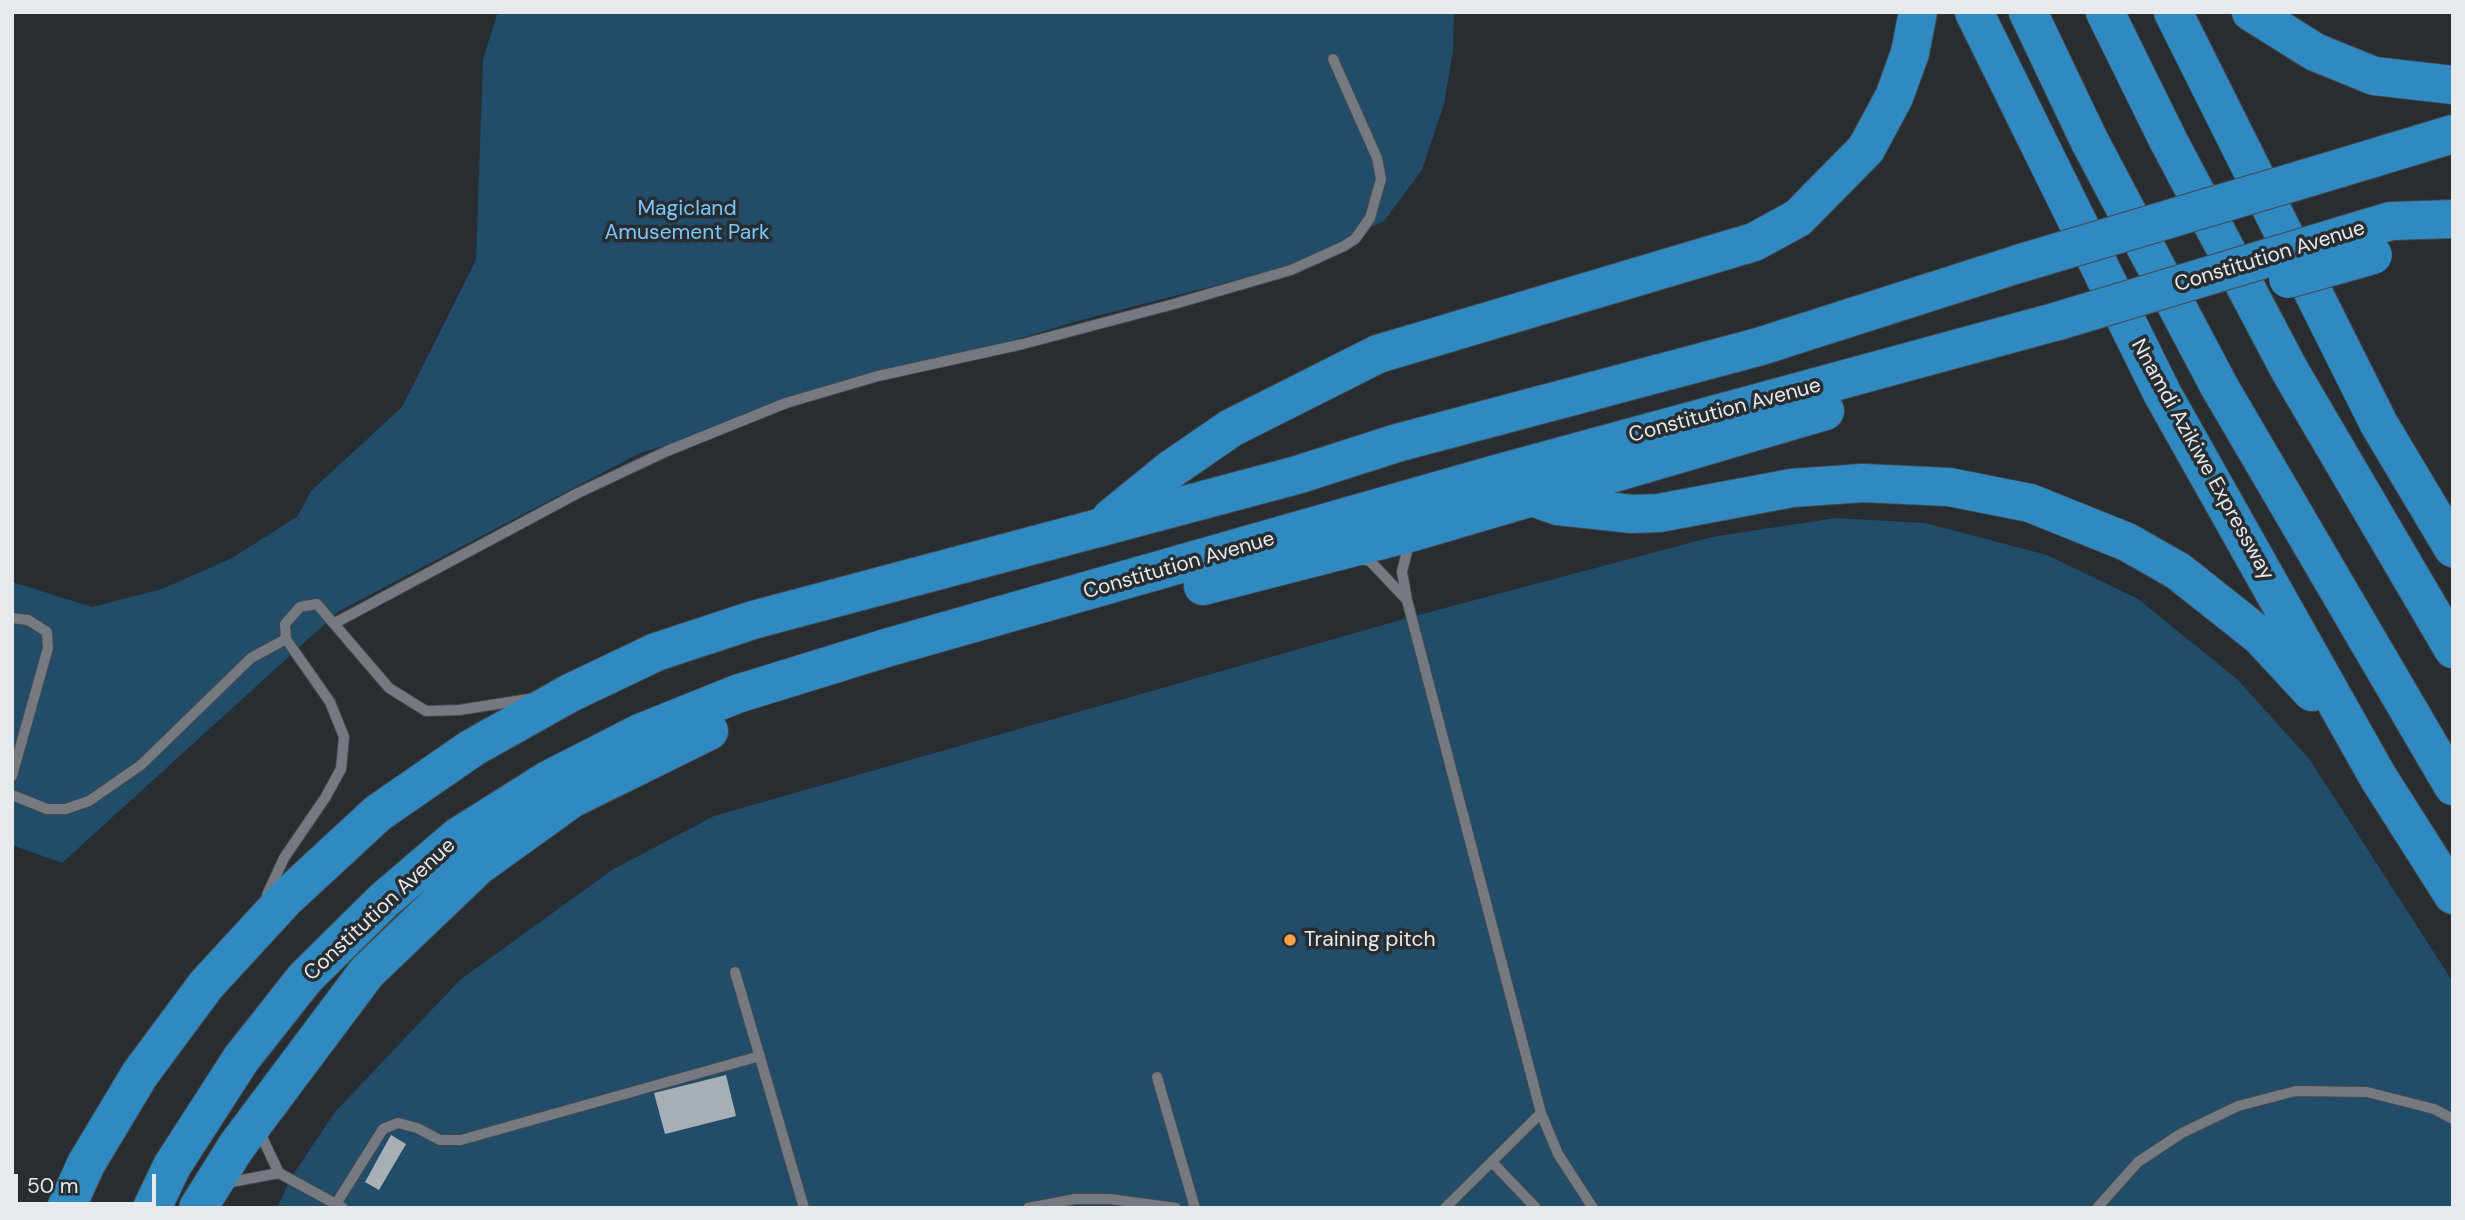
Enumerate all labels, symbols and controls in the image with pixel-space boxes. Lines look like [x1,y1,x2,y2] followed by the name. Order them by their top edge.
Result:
[604,196,770,246] park label: Magicland Amusement Park
[2172,216,2368,298] street label: Constitution Avenue
[2125,335,2279,585] street label: Nnamdi Azikiwe Expressway
[1626,373,1824,449] street label: Constitution Avenue
[1080,527,1278,605] street label: Constitution Avenue
[299,833,461,987] street label: Constitution Avenue
[1304,927,1435,953] place label: Training pitch
[1282,932,1298,948] marker: Training pitch
[18,1160,159,1204] scale bar
[27,1172,78,1200] text: 50 m

